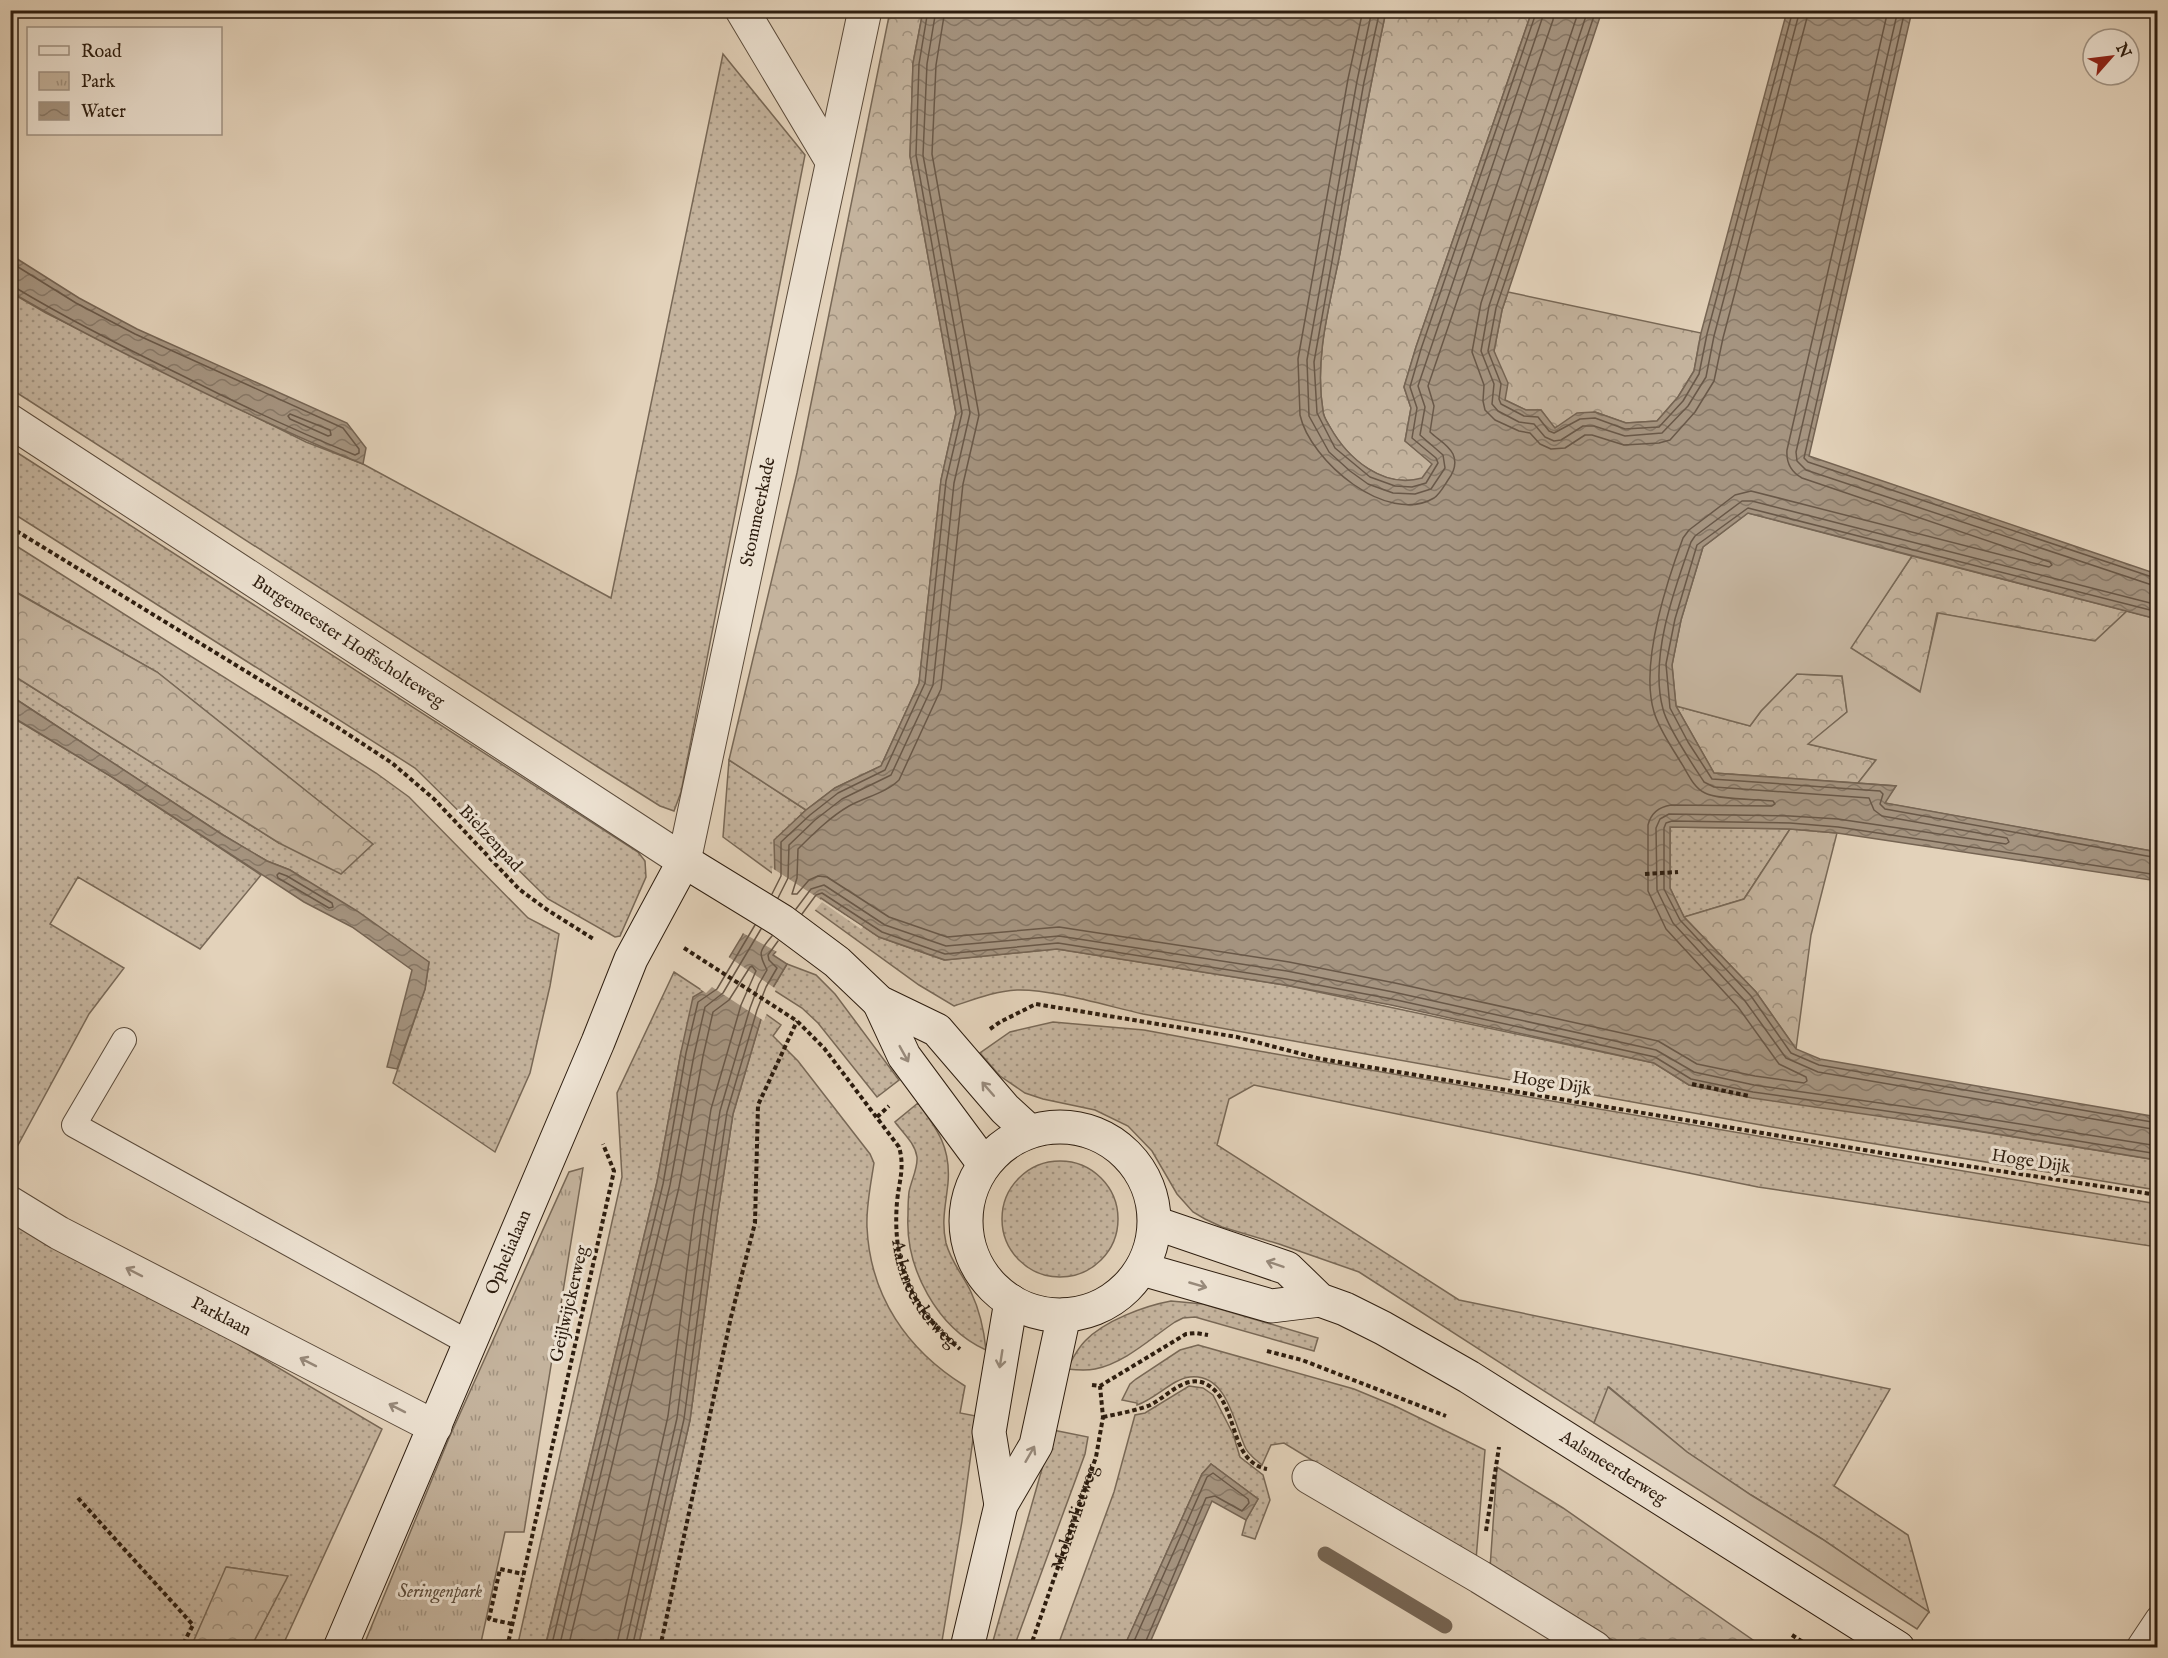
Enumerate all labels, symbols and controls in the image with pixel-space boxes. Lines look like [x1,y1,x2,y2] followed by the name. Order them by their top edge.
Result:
[27,27,222,135] legend
[2081,27,2141,87] north arrow
[2110,39,2135,62] text: N
[81,41,122,64] text: Road
[81,71,116,94] text: Park
[81,101,126,124] text: Water
[735,455,781,568] street label: Stommeerkade
[248,571,449,713] street label: Burgemeester Hoffscholteweg
[453,801,527,878] street label: Bielzenpad
[899,1045,910,1063] one-way arrow
[1511,1066,1594,1102] street label: Hoge Dijk
[982,1081,995,1097] one-way arrow
[1990,1144,2073,1180] street label: Hoge Dijk
[480,1206,537,1298] street label: Ophelialaan
[886,1238,962,1353] street label: Aalsmeerderweg
[545,1243,595,1365] street label: Geijlwijckerweg
[1266,1258,1285,1269] one-way arrow
[126,1266,144,1277] one-way arrow
[1188,1280,1207,1291] one-way arrow
[187,1292,255,1342] street label: Parklaan
[995,1349,1006,1368] one-way arrow
[299,1355,317,1367] one-way arrow
[389,1402,407,1413] one-way arrow
[1554,1425,1671,1511] street label: Aalsmeerderweg
[1025,1446,1037,1463] one-way arrow
[1046,1461,1104,1574] street label: Molenvlietweg
[398,1581,482,1604] park label: Seringenpark

